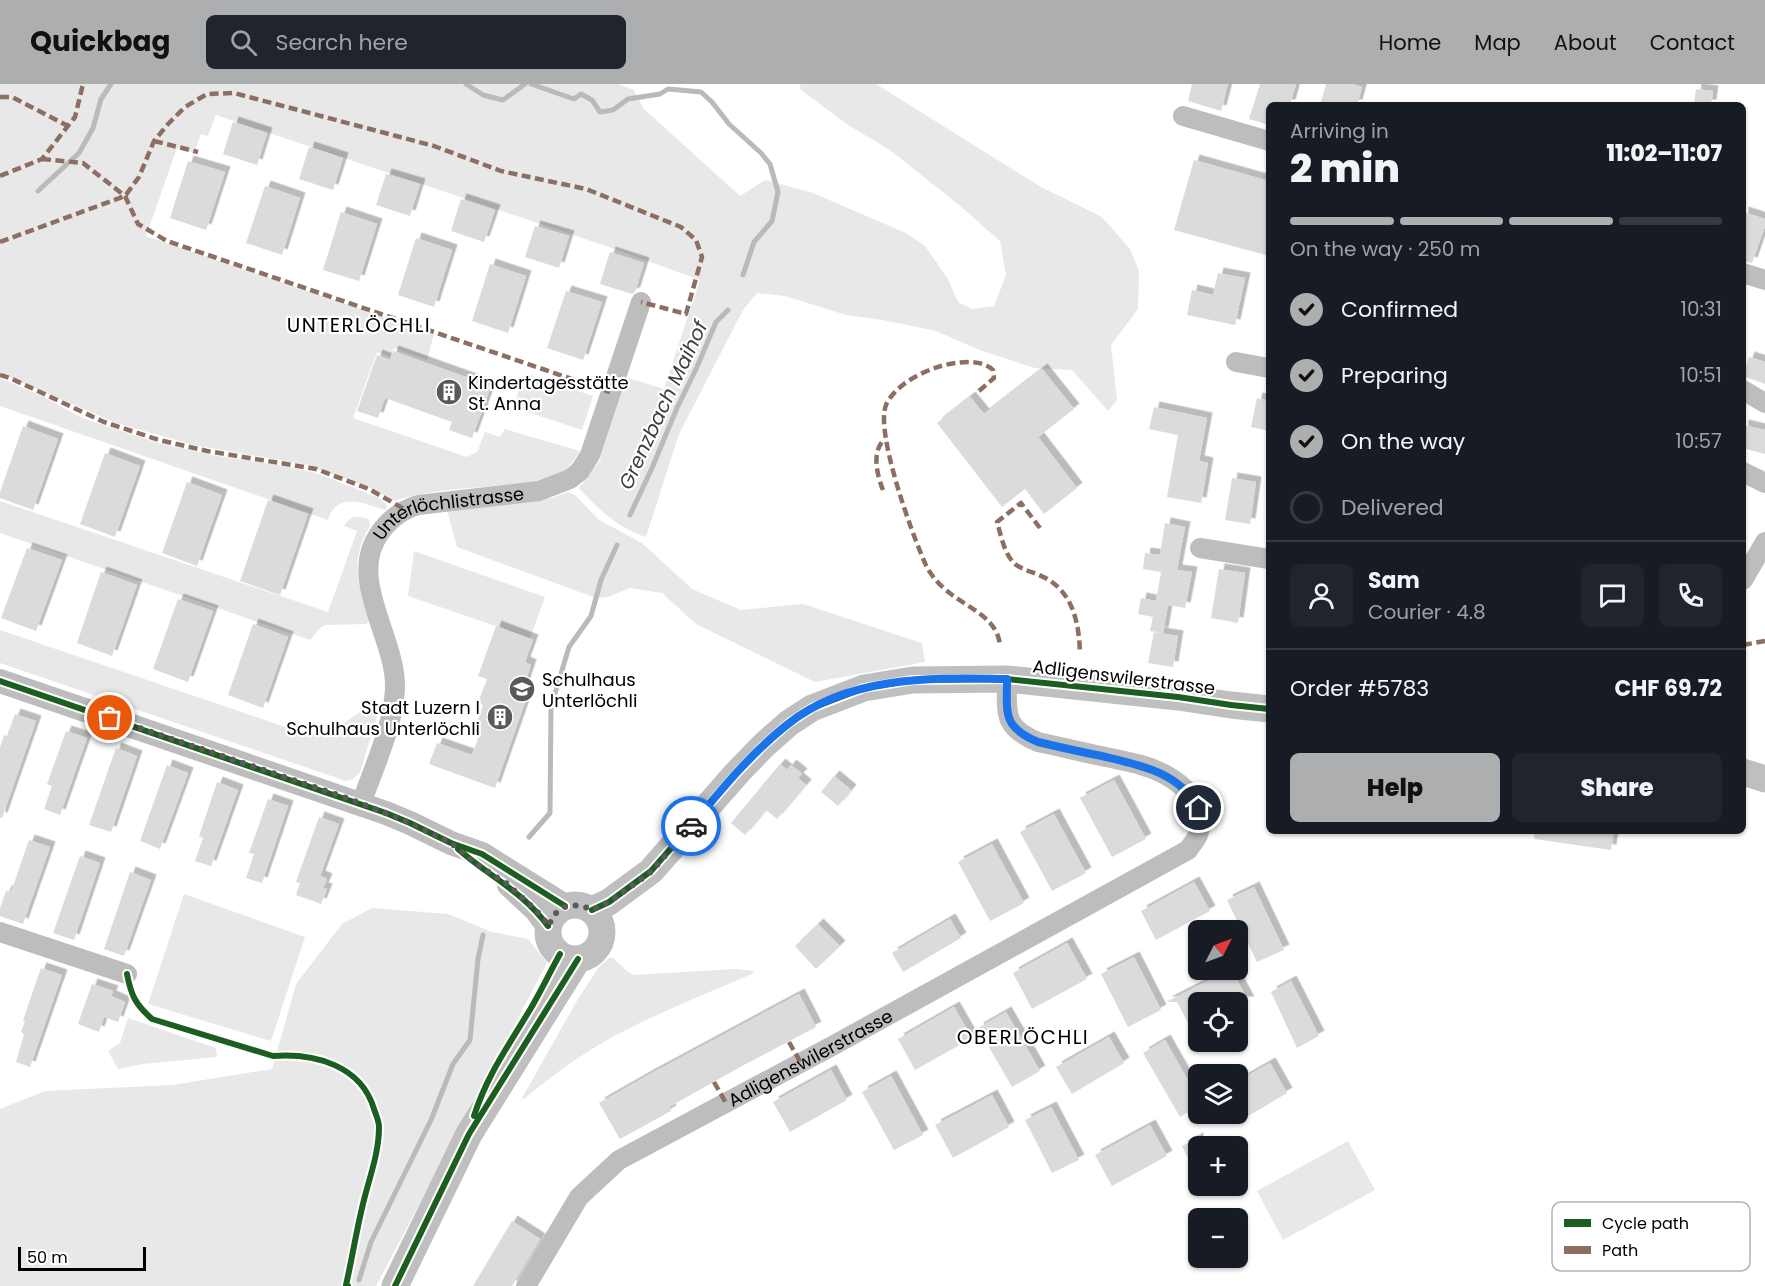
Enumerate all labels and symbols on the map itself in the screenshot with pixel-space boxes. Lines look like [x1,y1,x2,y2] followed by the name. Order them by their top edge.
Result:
[287,311,431,339] district label: UNTERLÖCHLI
[612,315,715,494] water label: Grenzbach Maihof
[468,370,629,416] place label: Kindertagesstätte St. Anna
[434,377,464,407] building icon: Kindertagesstätte St. Anna
[366,480,525,545] street label: Unterlöchlistrasse
[1031,653,1217,701] street label: Adligenswilerstrasse
[542,667,637,713] place label: Schulhaus Unterlöchli
[507,674,537,704] school or university icon: Schulhaus Unterlöchli
[84,692,135,743] pin
[286,695,480,741] place label: Stadt Luzern I Schulhaus Unterlöchli
[485,702,515,732] building icon: Stadt Luzern I Schulhaus Unterlöchli
[1173,782,1224,833] pin
[661,796,721,856] courier
[1188,920,1248,980] north arrow
[723,1003,897,1112] street label: Adligenswilerstrasse
[957,1023,1089,1051] district label: OBERLÖCHLI
[1552,1202,1750,1271] legend
[1602,1212,1689,1235] text: Cycle path
[1602,1239,1638,1262] text: Path
[18,1244,146,1272] scale bar

